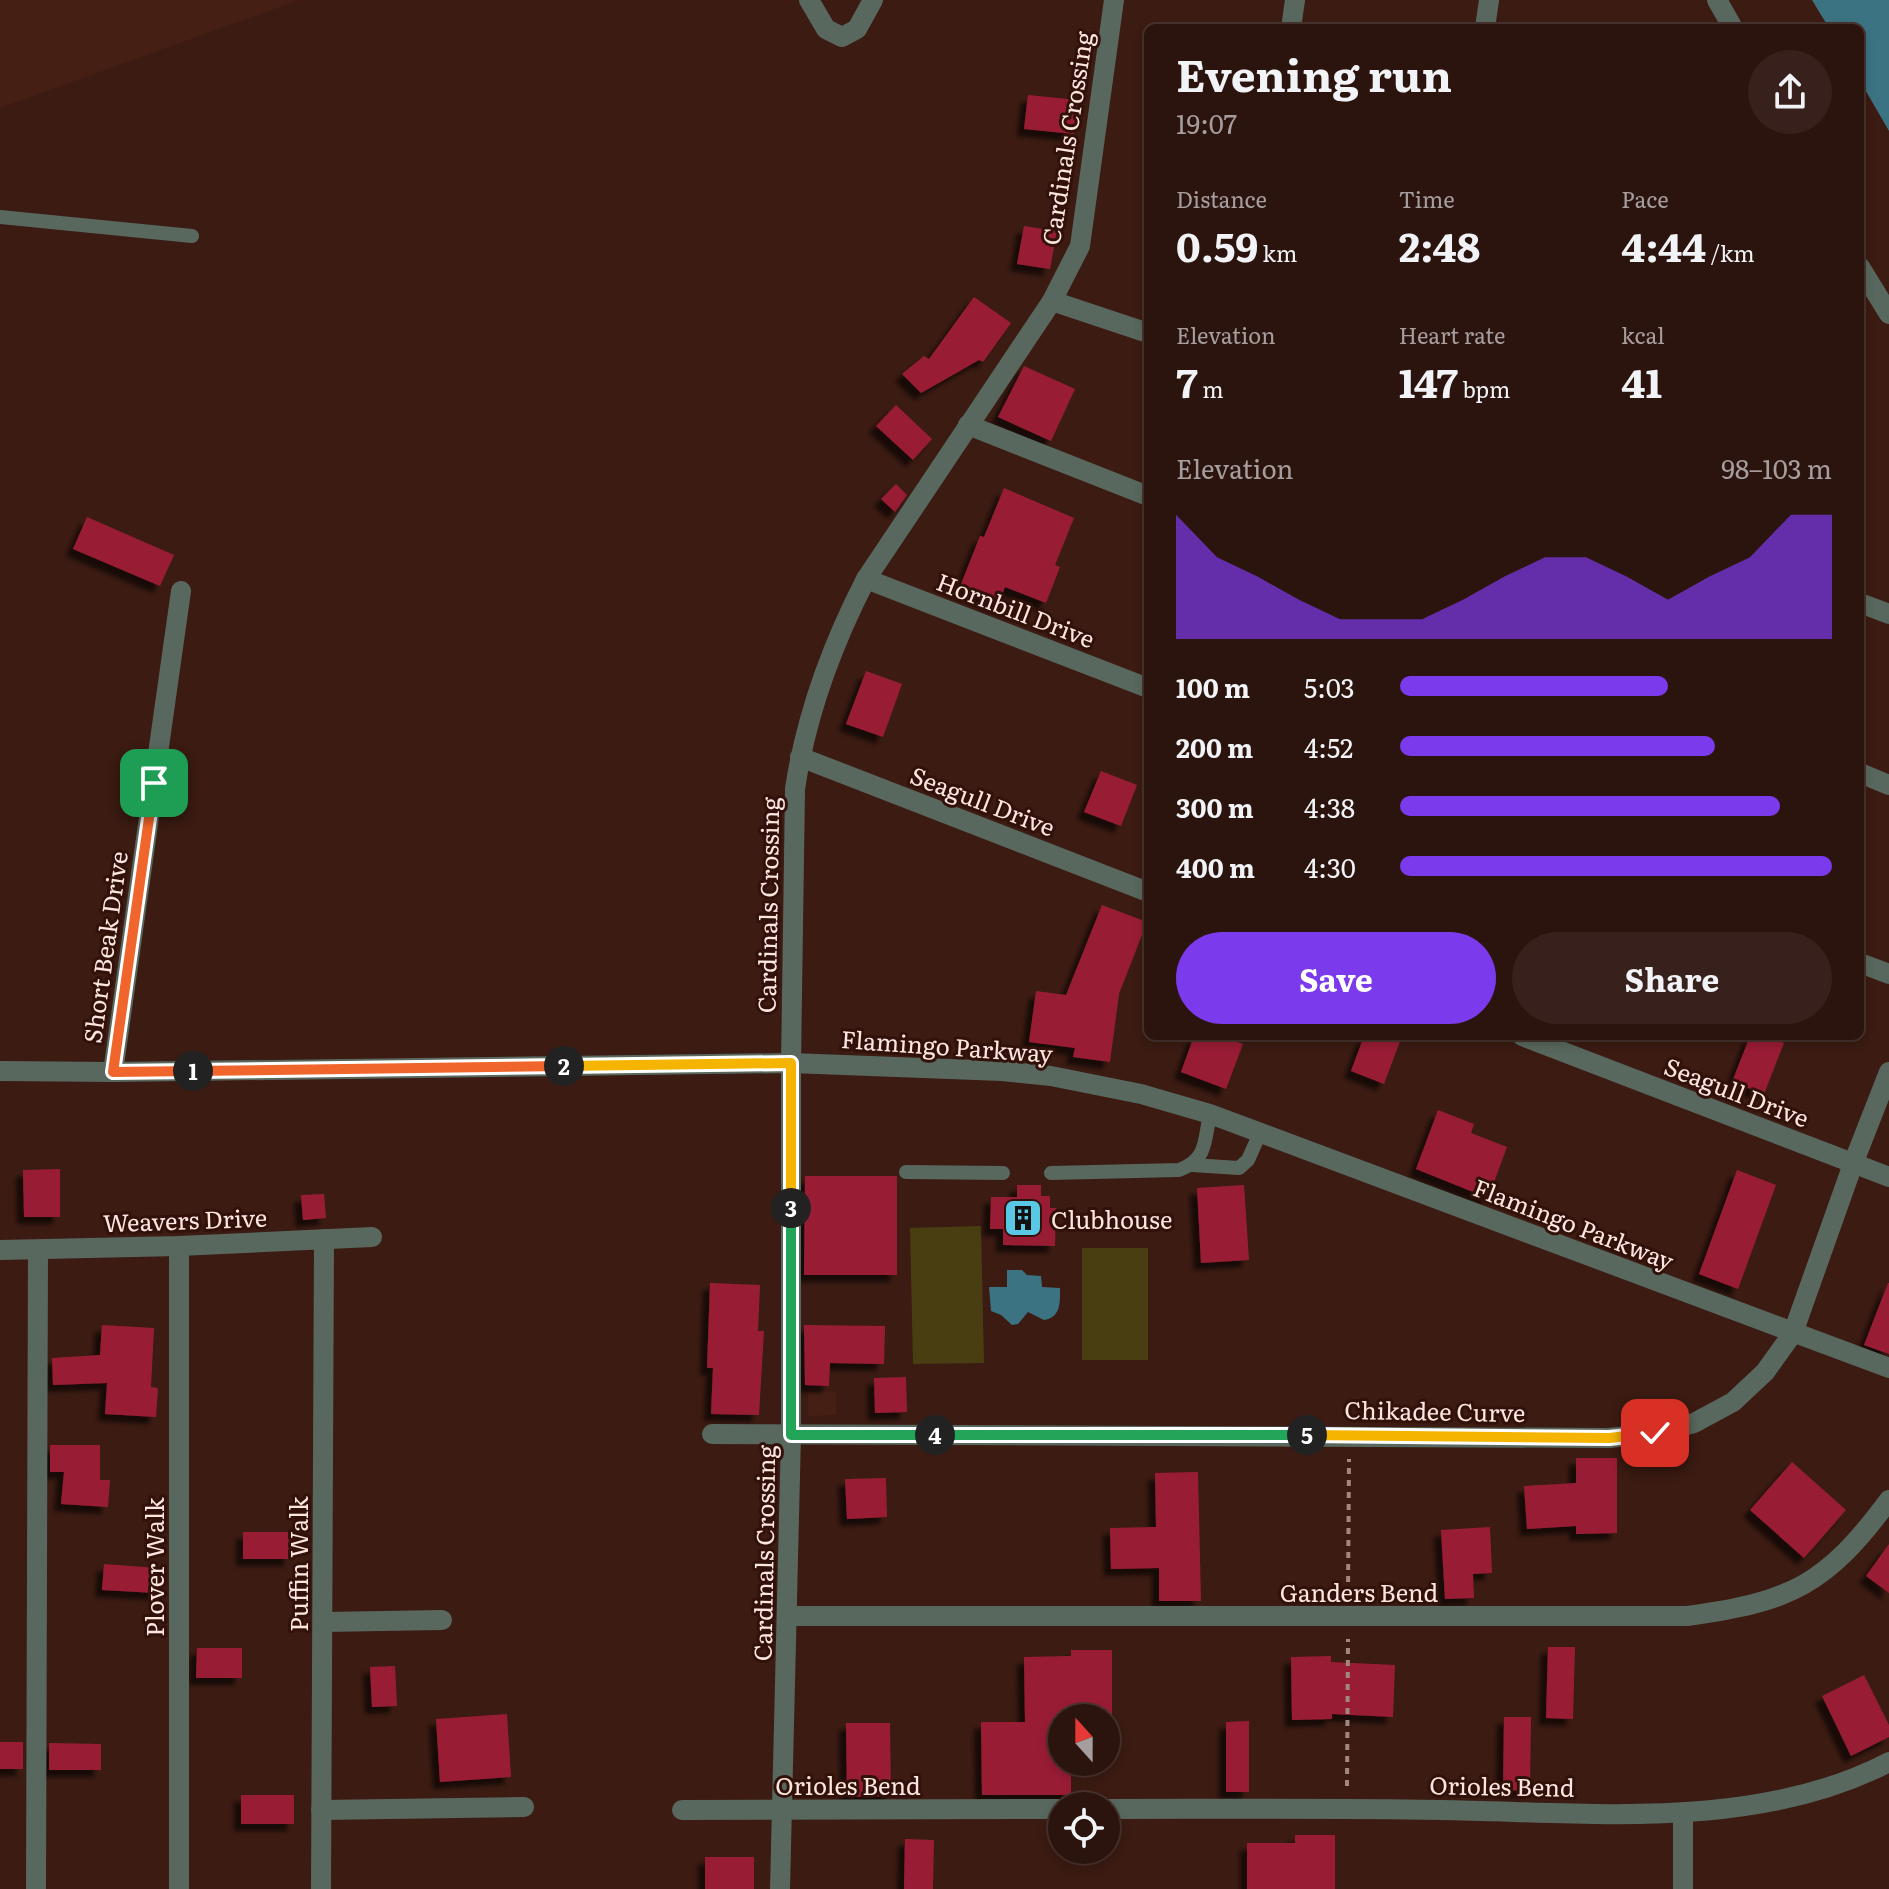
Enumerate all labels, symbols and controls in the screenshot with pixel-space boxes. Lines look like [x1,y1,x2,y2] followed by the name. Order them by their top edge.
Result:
[1032,28,1100,247] street label: Cardinals Crossing
[1176,40,1452,106] text: Evening run
[1748,50,1832,134] button: share
[1176,103,1237,142] text: 19:07
[1176,182,1267,215] text: Distance
[1399,182,1455,215] text: Time
[1621,182,1669,215] text: Pace
[1176,215,1258,274] text: 0.59
[1399,215,1480,274] text: 2:48
[1621,215,1706,274] text: 4:44
[1258,236,1297,269] text: km
[1706,236,1755,269] text: /km
[1176,318,1275,351] text: Elevation
[1399,318,1505,351] text: Heart rate
[1621,318,1665,351] text: kcal
[1176,351,1198,410] text: 7
[1399,351,1458,410] text: 147
[1621,351,1662,410] text: 41
[1198,372,1223,405] text: m
[1458,372,1510,405] text: bpm
[1176,448,1294,487] text: Elevation
[1721,448,1832,487] text: 98–103 m
[932,563,1100,655] street label: Hornbill Drive
[1176,667,1250,706] text: 100 m
[1304,667,1355,706] text: 5:03
[1176,727,1253,766] text: 200 m
[1304,727,1353,766] text: 4:52
[120,749,188,817] pin
[906,756,1060,844] street label: Seagull Drive
[132,761,176,805] icon: arrive
[1176,787,1254,826] text: 300 m
[1304,787,1355,826] text: 4:38
[748,796,786,1013] street label: Cardinals Crossing
[1176,847,1255,886] text: 400 m
[1304,847,1356,886] text: 4:30
[73,849,135,1045] street label: Short Beak Drive
[1176,932,1496,1024] button: Save
[1512,932,1832,1024] button: Share
[840,1020,1054,1070] street label: Flamingo Parkway
[544,1046,584,1086] pin: 2
[1660,1047,1814,1135] street label: Seagull Drive
[558,1049,570,1082] text: 2
[173,1051,213,1091] pin: 1
[188,1054,198,1087] text: 1
[1469,1169,1679,1277] street label: Flamingo Parkway
[771,1188,811,1228] pin: 3
[785,1191,797,1224] text: 3
[1002,1197,1044,1239] building icon: Clubhouse
[102,1199,268,1239] street label: Weavers Drive
[1051,1201,1172,1236] place label: Clubhouse
[1344,1391,1526,1429] street label: Chikadee Curve
[1621,1399,1689,1467] pin
[1633,1411,1677,1455] icon: check
[915,1415,955,1455] pin: 4
[1287,1415,1327,1455] pin: 5
[928,1418,942,1451] text: 4
[1301,1418,1313,1451] text: 5
[744,1444,782,1661] street label: Cardinals Crossing
[280,1496,315,1632] street label: Puffin Walk
[136,1497,171,1637] street label: Plover Walk
[1280,1574,1439,1609] street label: Ganders Bend
[1048,1704,1120,1776] north arrow
[1048,1704,1120,1864] map controls
[1429,1766,1575,1804] street label: Orioles Bend
[775,1767,921,1802] street label: Orioles Bend
[1048,1792,1120,1864] button: locate

